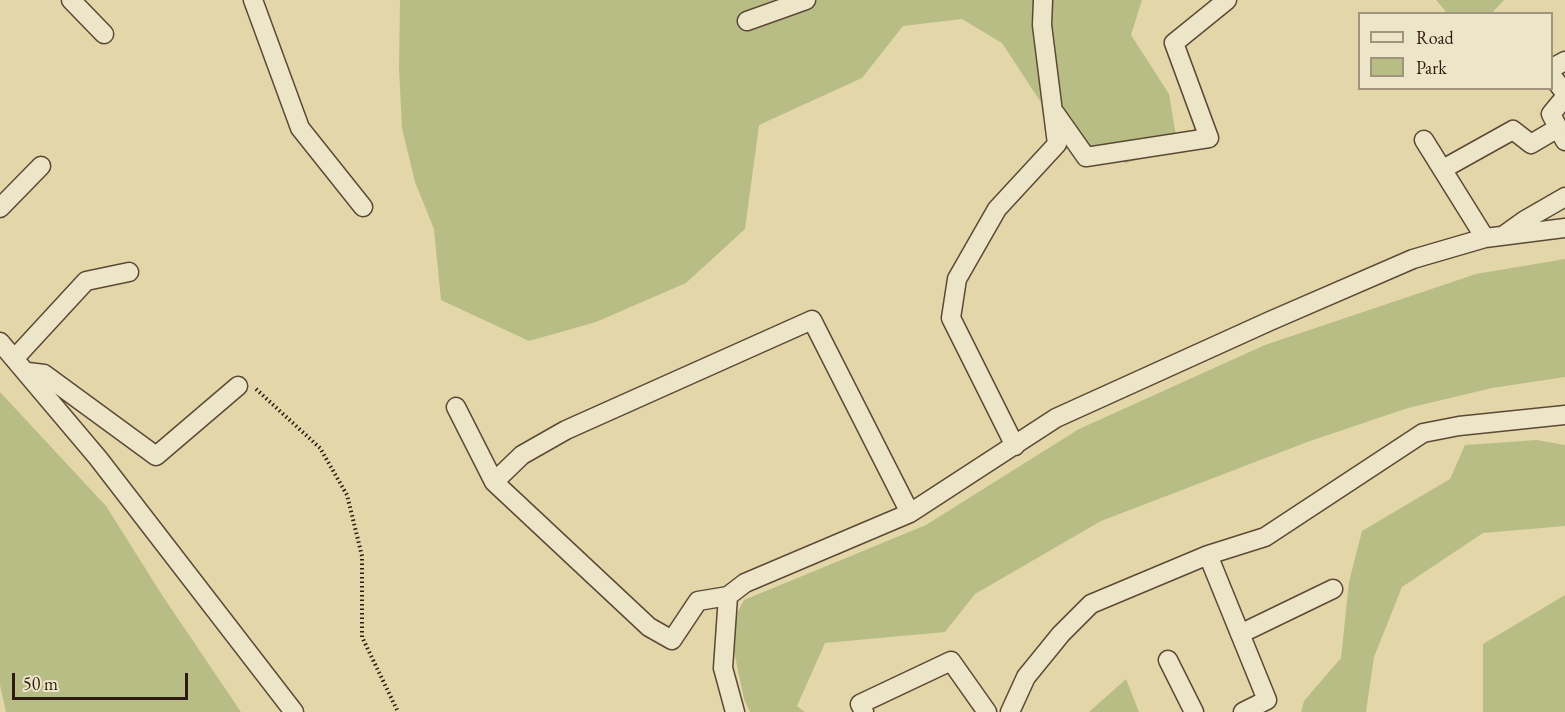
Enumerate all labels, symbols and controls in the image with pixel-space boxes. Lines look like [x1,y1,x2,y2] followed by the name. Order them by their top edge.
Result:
[1358,12,1553,90] legend
[1416,26,1454,49] text: Road
[1416,56,1447,79] text: Park
[15,661,190,699] scale bar
[23,672,58,695] text: 50 m

